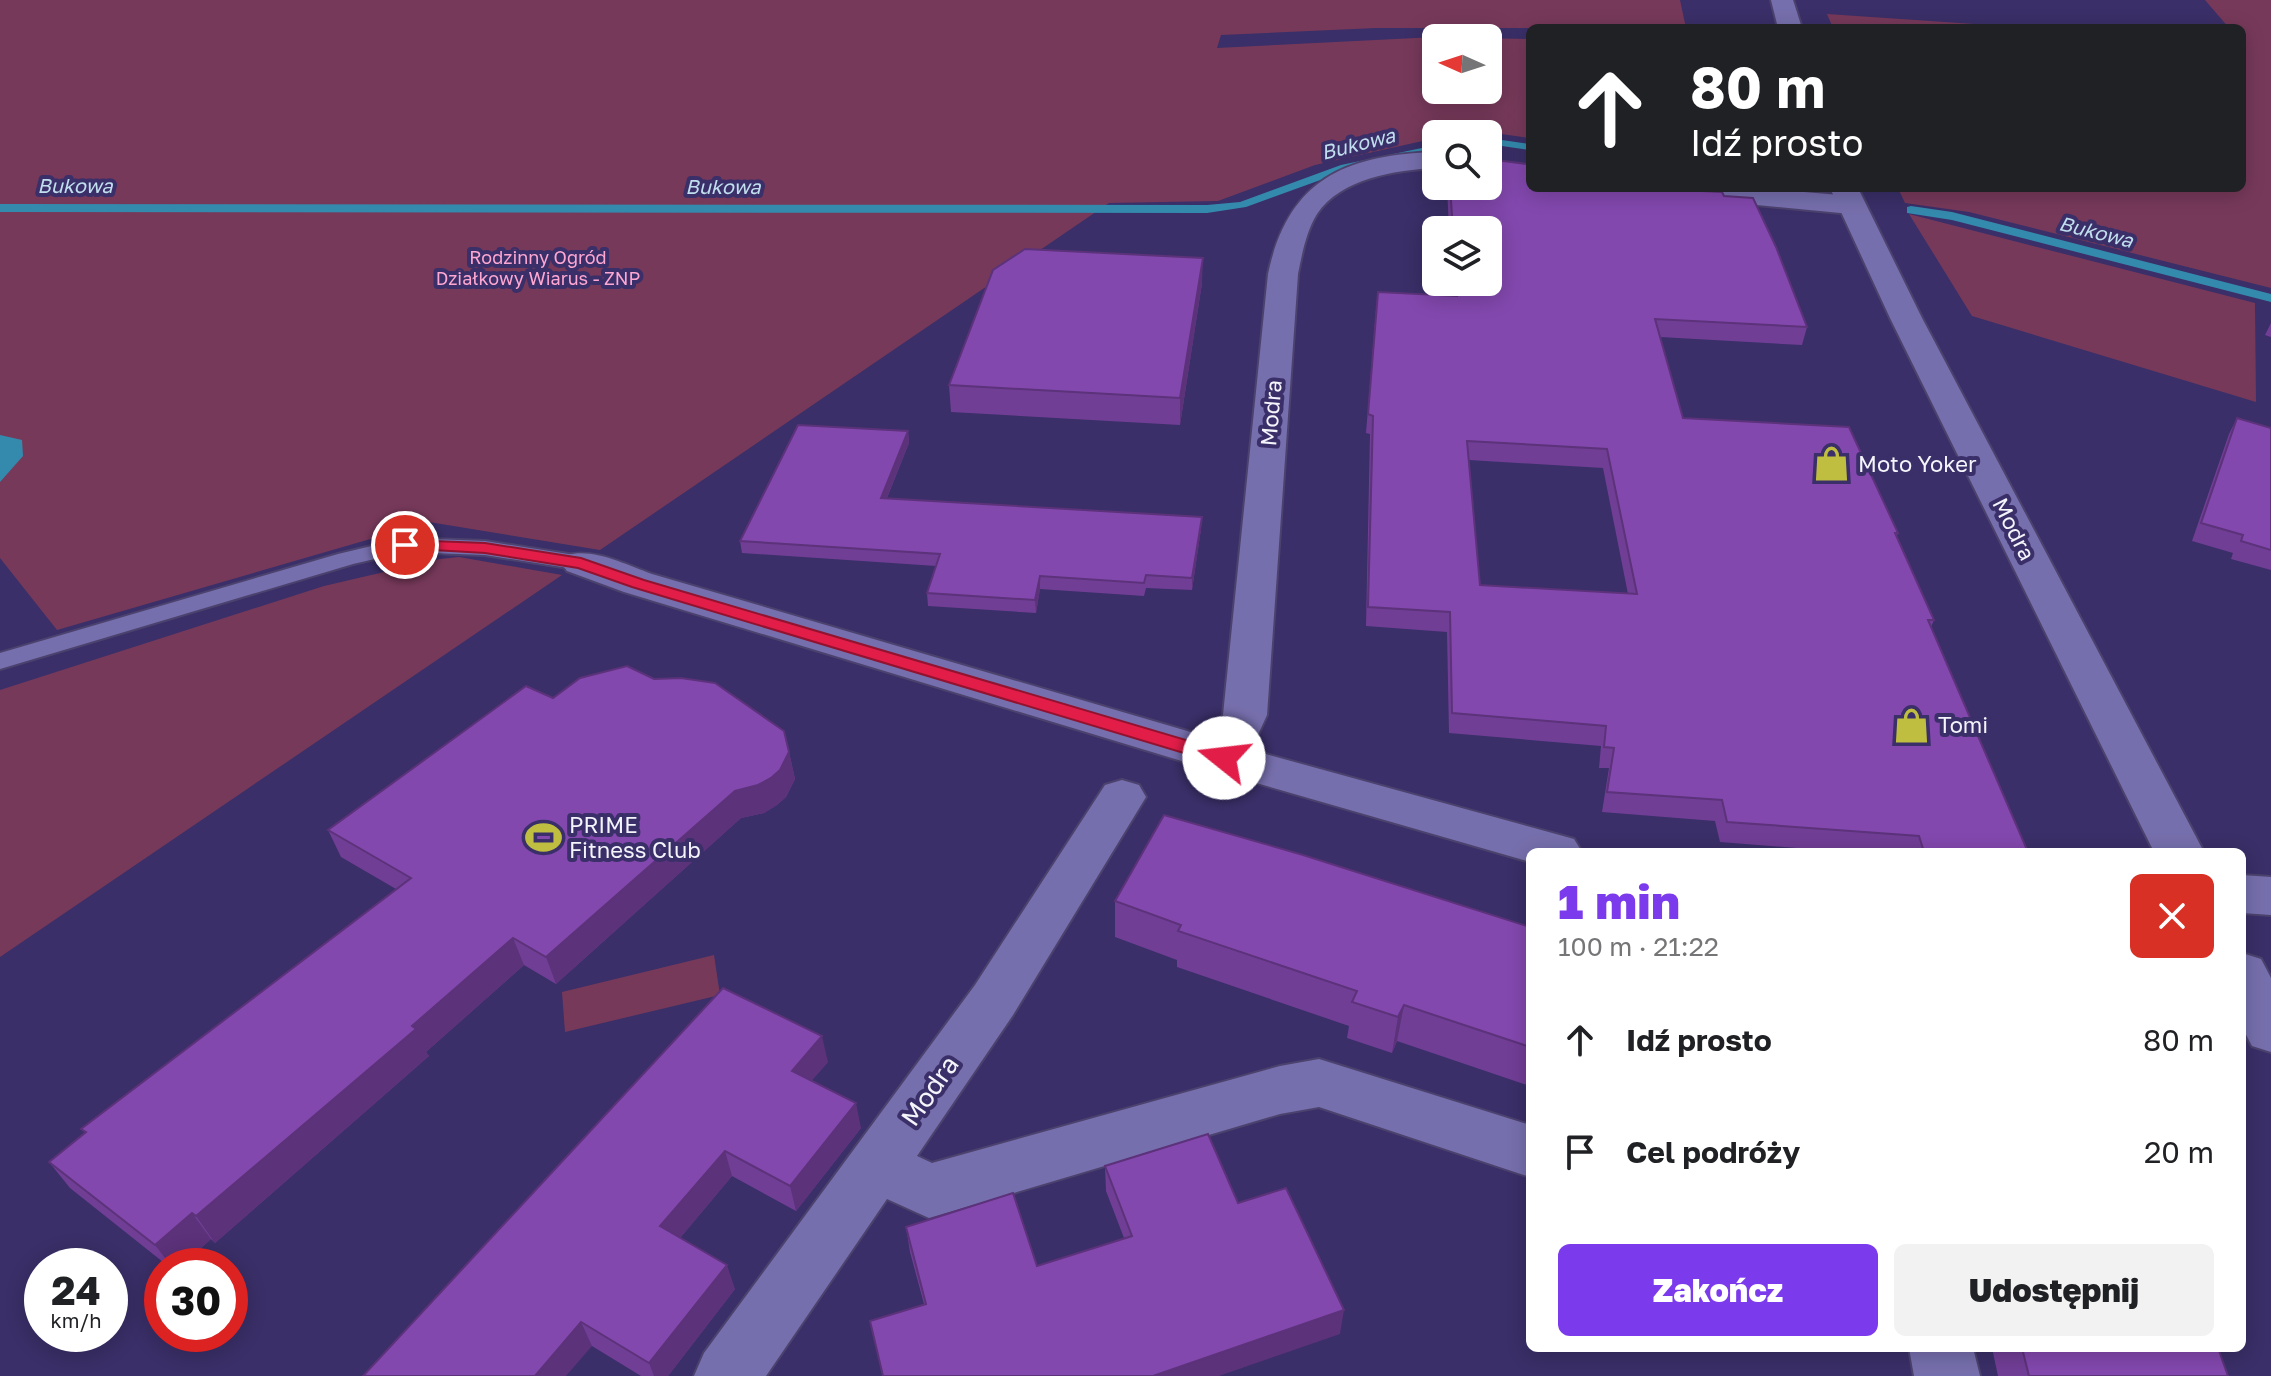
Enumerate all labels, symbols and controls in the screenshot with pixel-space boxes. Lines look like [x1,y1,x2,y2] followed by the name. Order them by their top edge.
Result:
[1422,24,1502,104] north arrow
[1422,24,1502,296] map controls
[1690,53,1825,120] text: 80 m
[1558,56,1662,160] icon: ahead
[1422,120,1502,200] button: search
[1690,121,1863,164] text: Idź prosto
[1318,122,1398,164] water label: Bukowa
[37,173,113,197] water label: Bukowa
[685,174,761,198] water label: Bukowa
[2057,210,2136,252] water label: Bukowa
[1422,216,1502,296] button: layers
[436,246,640,289] park label: Rodzinny Ogród Działkowy Wiarus - ZNP
[1254,379,1287,447] street label: Modra
[1813,445,1851,483] shop icon: Moto Yoker
[1858,450,1977,477] place label: Moto Yoker
[1987,493,2042,565] street label: Modra
[371,511,439,579] pin
[383,523,427,567] icon: arrive
[1893,706,1931,744] shop icon: Tomi
[1938,711,1988,738] place label: Tomi
[1182,716,1266,800] position arrow
[569,811,701,863] place label: PRIME Fitness Club
[524,819,562,857] sports icon: PRIME Fitness Club
[1558,872,1680,930] text: 1 min
[2130,874,2214,958] button: close
[1558,931,1719,962] text: 100 m · 21:22
[1558,1018,1602,1062] icon: ahead
[1626,1022,1772,1058] text: Idź prosto
[2143,1022,2214,1058] text: 80 m
[894,1050,965,1132] street label: Modra
[1558,1130,1602,1174] icon: arrive
[1626,1134,1800,1170] text: Cel podróży
[2144,1134,2214,1170] text: 20 m
[1558,1244,1878,1336] button: Zakończ
[1894,1244,2214,1336] button: Udostępnij
[144,1248,248,1352] speed limit sign: 30
[51,1266,101,1314] text: 24
[51,1308,101,1332] text: km/h

